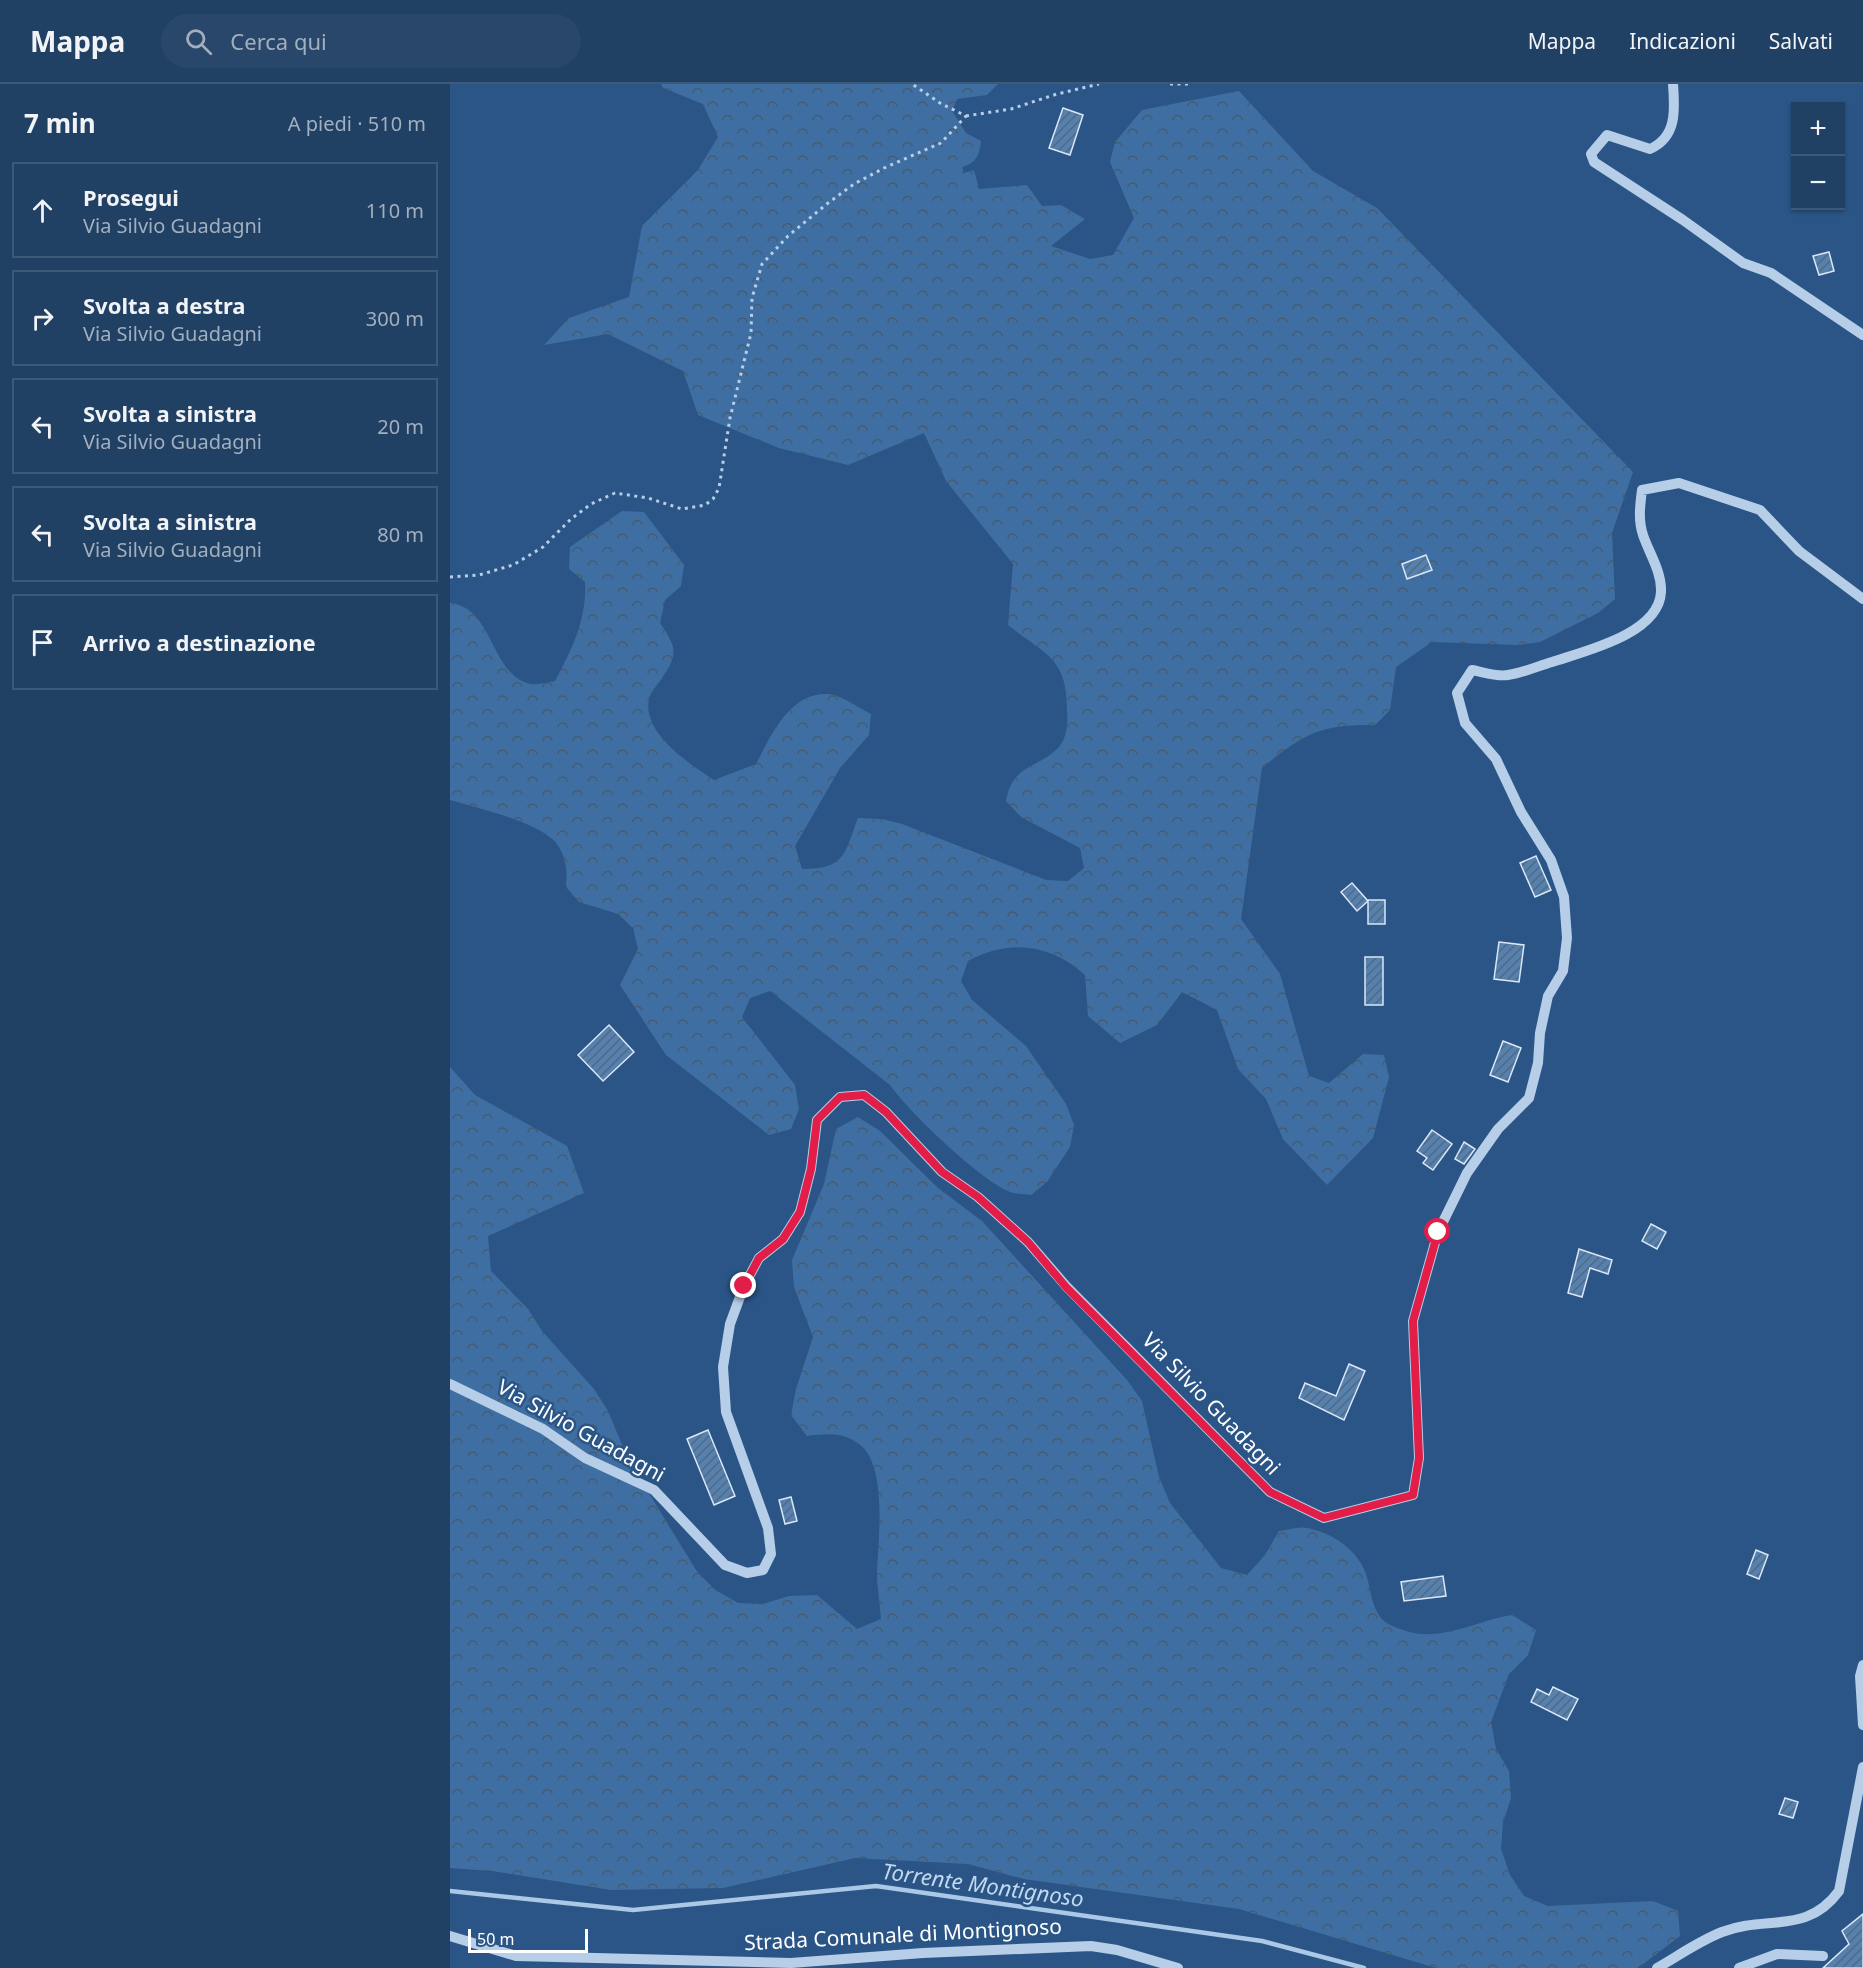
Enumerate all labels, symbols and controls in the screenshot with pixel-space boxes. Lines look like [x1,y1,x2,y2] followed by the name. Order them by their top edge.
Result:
[161,14,581,68] search box
[30,22,125,60] text: Mappa
[182,25,215,58] icon: search
[230,26,327,56] text: Cerca qui
[1528,27,1596,55] text: Mappa
[1629,27,1736,55] text: Indicazioni
[1769,27,1833,55] text: Salvati
[1791,102,1845,210] map controls
[1791,102,1845,156] button: +
[24,105,96,141] text: 7 min
[288,110,426,137] text: A piedi · 510 m
[1791,156,1845,210] button: −
[83,182,179,212] text: Prosegui
[26,194,59,227] icon: ahead
[366,197,424,224] text: 110 m
[83,212,262,239] text: Via Silvio Guadagni
[83,290,246,320] text: Svolta a destra
[26,302,59,335] icon: right
[366,305,424,332] text: 300 m
[83,320,262,347] text: Via Silvio Guadagni
[83,398,257,428] text: Svolta a sinistra
[26,410,59,443] icon: left
[377,413,424,440] text: 20 m
[83,428,262,455] text: Via Silvio Guadagni
[83,506,257,536] text: Svolta a sinistra
[26,518,59,551] icon: left
[377,521,424,548] text: 80 m
[83,536,262,563] text: Via Silvio Guadagni
[26,626,59,659] icon: arrive
[83,627,316,657] text: Arrivo a destinazione
[1424,1218,1450,1244] route start
[730,1272,756,1298] route end
[1136,1326,1287,1481] street label: Via Silvio Guadagni
[493,1372,670,1488] street label: Via Silvio Guadagni
[881,1855,1086,1913] water label: Torrente Montignoso
[743,1912,1063,1956] street label: Strada Comunale di Montignoso
[468,1926,588,1954] scale bar
[477,1928,514,1950] text: 50 m

